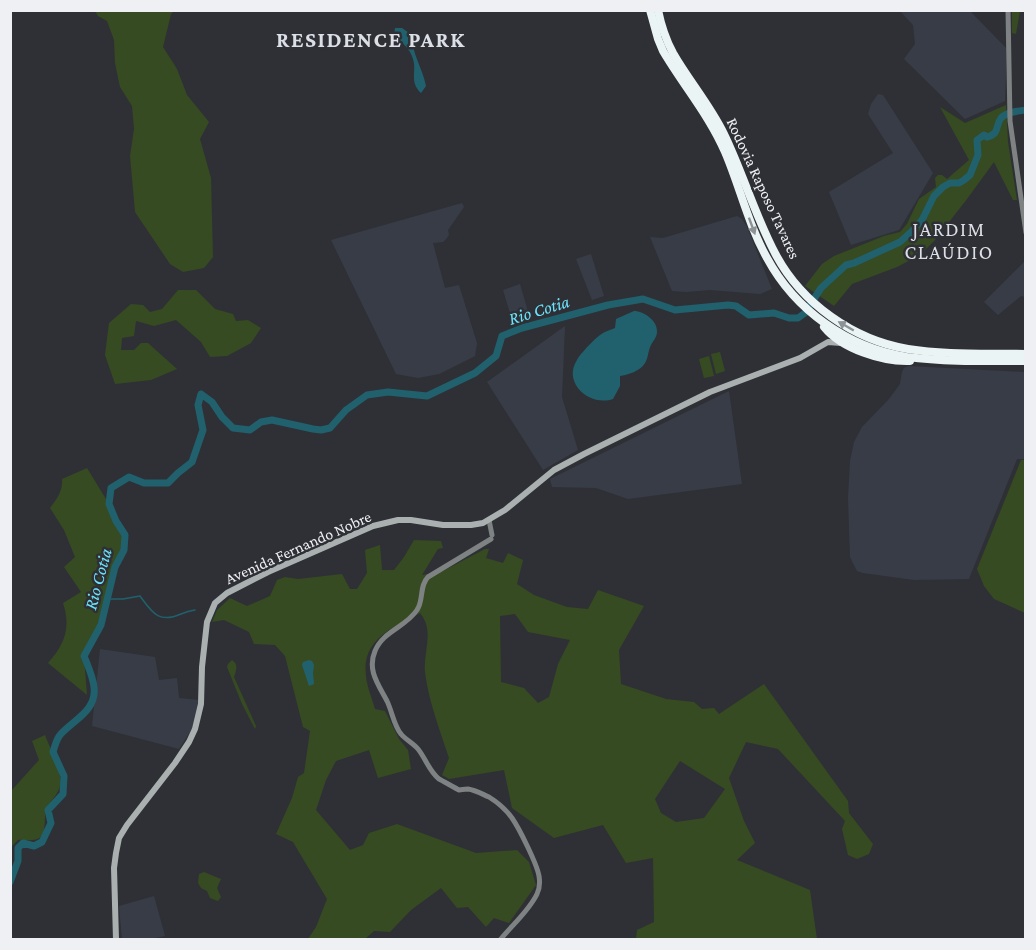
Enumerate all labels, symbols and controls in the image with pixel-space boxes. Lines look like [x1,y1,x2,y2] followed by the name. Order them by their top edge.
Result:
[276,27,466,52] district label: RESIDENCE PARK
[723,115,804,262] street label: Rodovia Raposo Tavares
[747,217,757,235] one-way arrow
[904,218,994,263] district label: JARDIM CLAÚDIO
[506,291,572,329] water label: Rio Cotia
[837,321,854,331] one-way arrow
[223,508,374,587] street label: Avenida Fernando Nobre
[80,546,116,612] water label: Rio Cotia

